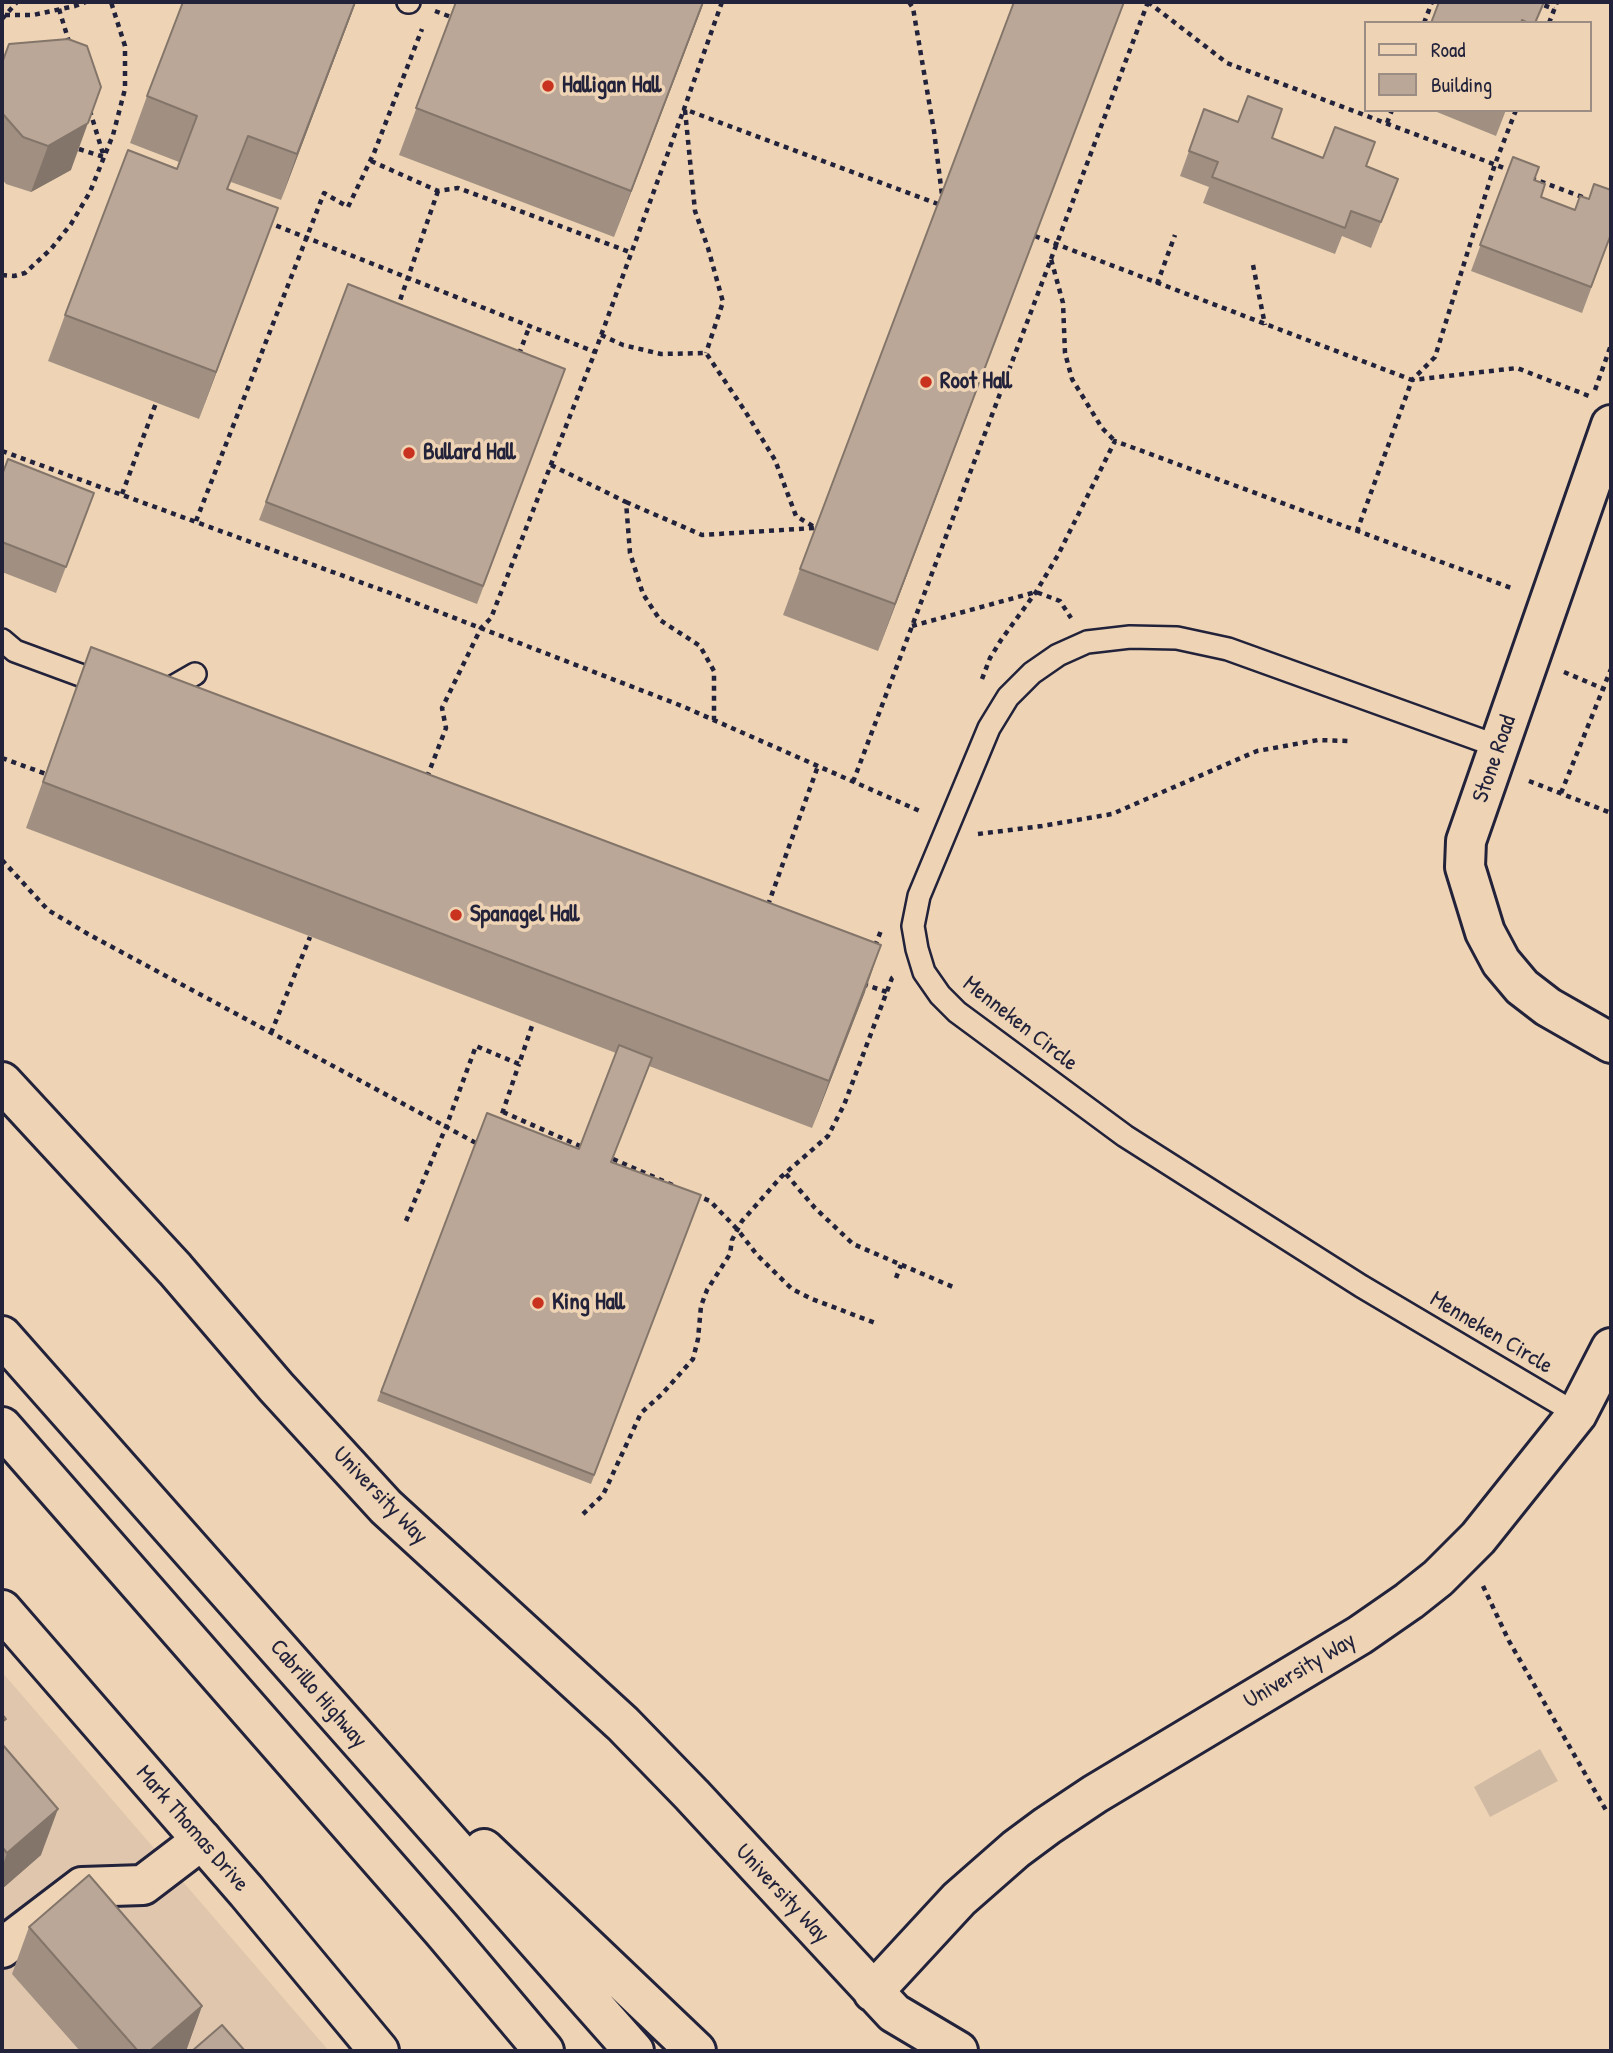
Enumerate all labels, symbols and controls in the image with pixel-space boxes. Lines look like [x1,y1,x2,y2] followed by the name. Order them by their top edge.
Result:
[1364,21,1592,112] legend
[1431,35,1465,64] text: Road
[1431,70,1492,99] text: Building
[562,72,661,100] place label: Halligan Hall
[540,78,556,94] marker: Halligan Hall
[940,368,1012,396] place label: Root Hall
[918,374,934,390] marker: Root Hall
[423,439,516,467] place label: Bullard Hall
[401,445,417,461] marker: Bullard Hall
[1467,712,1523,806] street label: Stone Road
[470,901,579,929] place label: Spanagel Hall
[448,907,464,923] marker: Spanagel Hall
[957,971,1083,1077] street label: Menneken Circle
[1425,1286,1557,1380] street label: Menneken Circle
[552,1289,625,1317] place label: King Hall
[530,1295,546,1311] marker: King Hall
[327,1441,433,1551] street label: University Way
[1239,1627,1361,1715] street label: University Way
[263,1634,373,1754] street label: Cabrillo Highway
[130,1760,254,1898] street label: Mark Thomas Drive
[729,1839,835,1949] street label: University Way

